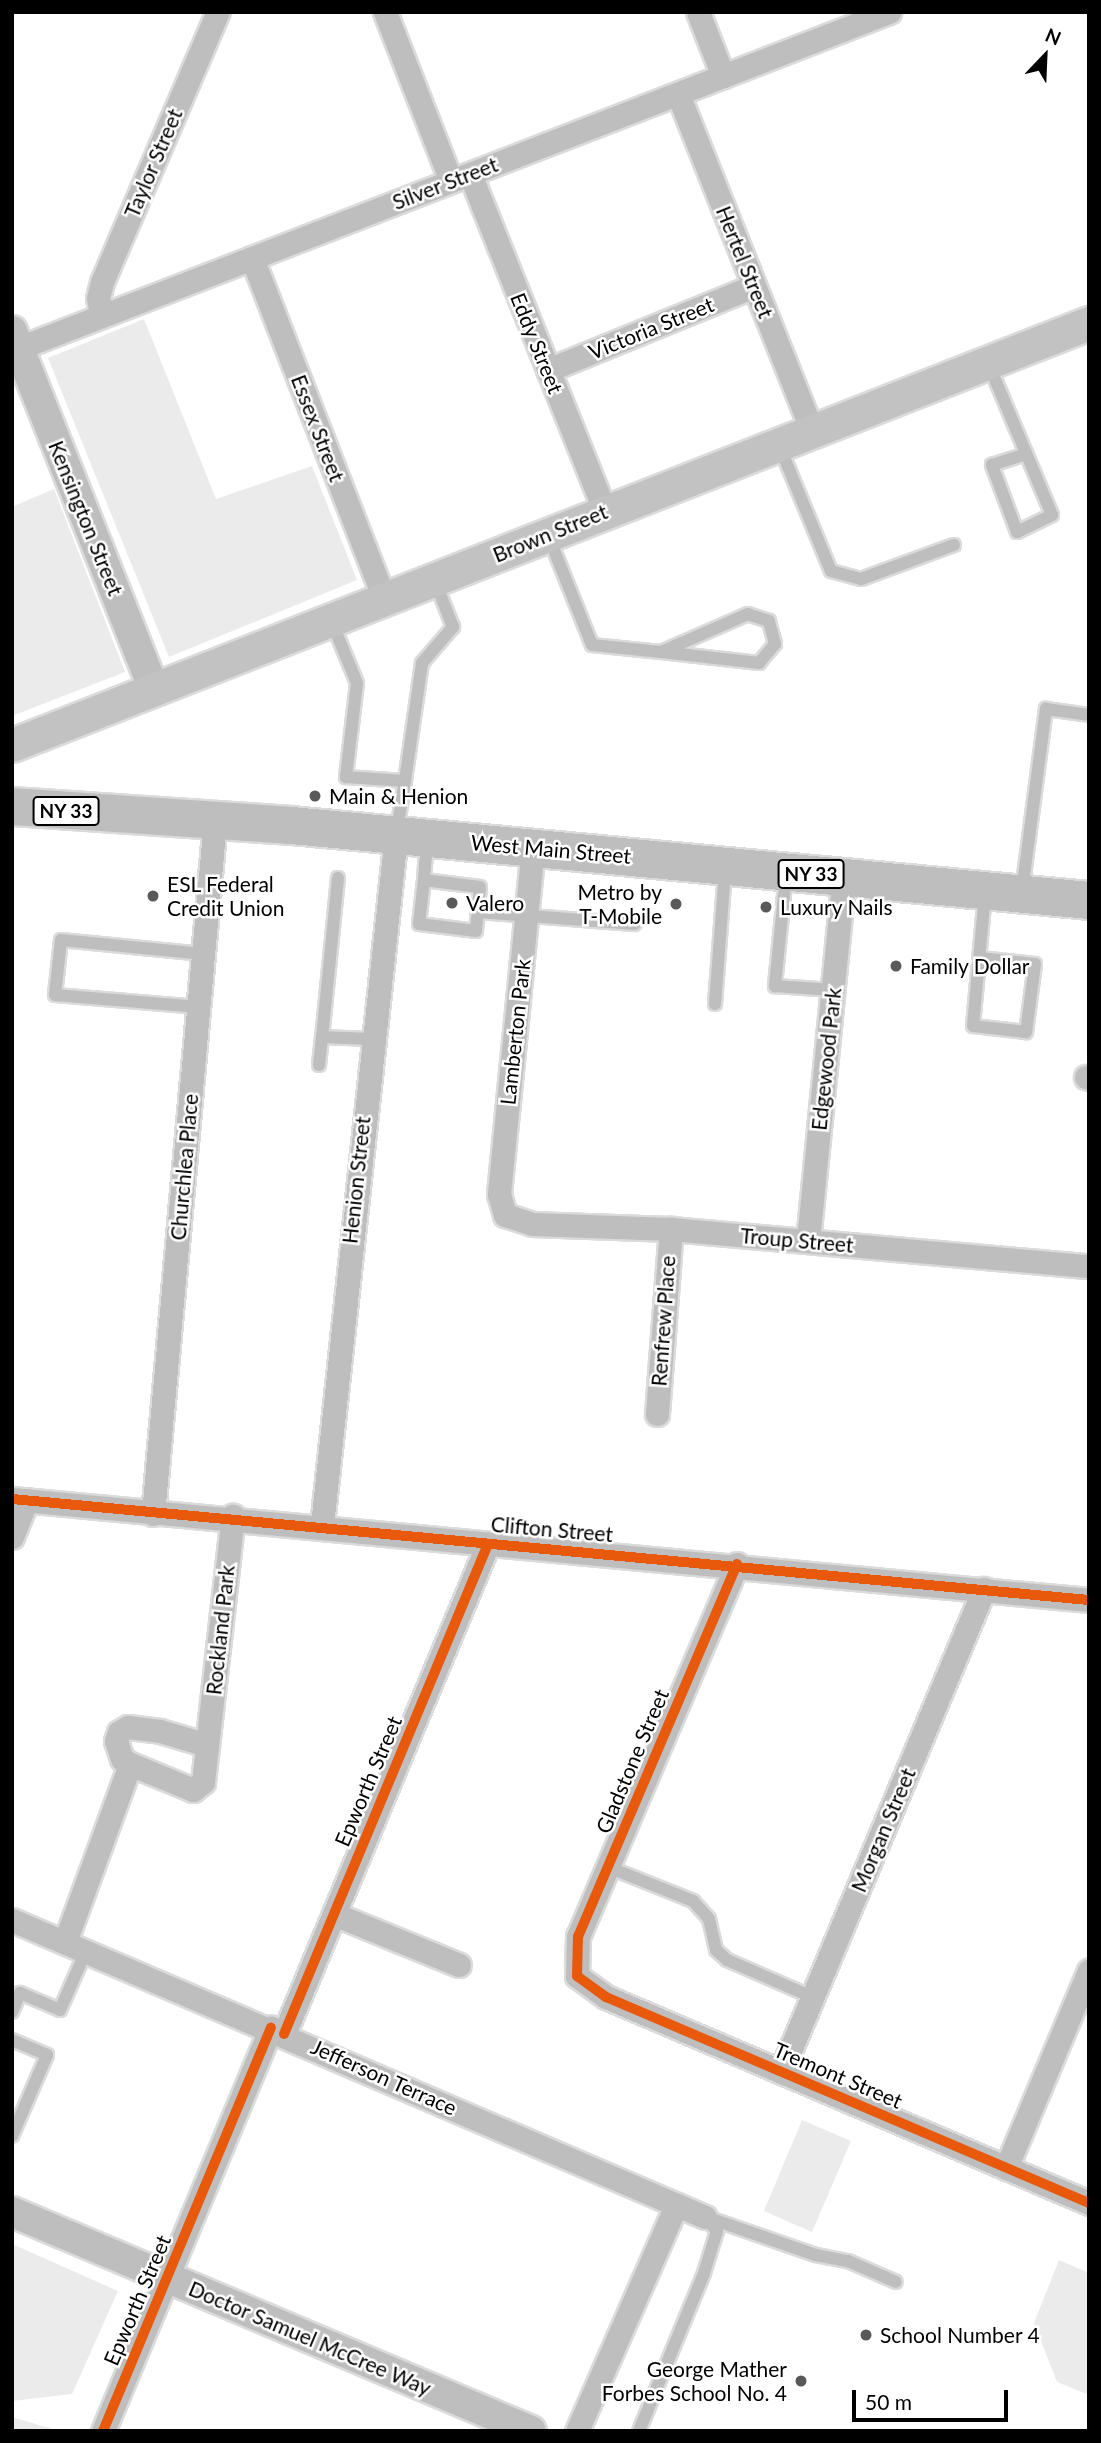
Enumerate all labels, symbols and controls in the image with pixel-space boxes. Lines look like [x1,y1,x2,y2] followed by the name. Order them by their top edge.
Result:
[1010,21,1080,91] north arrow
[1042,23,1065,50] text: N
[119,105,187,221] street label: Taylor Street
[389,151,501,215] street label: Silver Street
[711,202,779,322] street label: Hertel Street
[505,289,569,397] street label: Eddy Street
[585,292,717,364] street label: Victoria Street
[286,371,350,485] street label: Essex Street
[44,437,128,599] street label: Kensington Street
[489,499,611,567] street label: Brown Street
[329,783,468,809] place label: Main & Henion
[307,788,323,804] marker: Main & Henion
[31,796,101,826] road number: NY 33
[470,829,632,869] street label: West Main Street
[776,859,846,890] road number: NY 33
[167,871,284,921] place label: ESL Federal Credit Union
[577,879,662,929] place label: Metro by T-Mobile
[145,888,161,904] marker: ESL Federal Credit Union
[466,890,524,916] place label: Valero
[780,894,893,920] place label: Luxury Nails
[444,895,460,911] marker: Valero
[668,896,684,912] marker: Metro by T-Mobile
[758,899,774,915] marker: Luxury Nails
[910,953,1030,979] place label: Family Dollar
[495,958,535,1106] street label: Lamberton Park
[888,958,904,974] marker: Family Dollar
[806,986,846,1132] street label: Edgewood Park
[165,1093,203,1241] street label: Churchlea Place
[337,1115,375,1245] street label: Henion Street
[739,1223,855,1257] street label: Troup Street
[646,1255,680,1387] street label: Renfrew Place
[490,1511,614,1547] street label: Clifton Street
[201,1564,239,1696] street label: Rockland Park
[590,1685,674,1837] street label: Gladstone Street
[329,1712,407,1850] street label: Epworth Street
[846,1764,920,1896] street label: Morgan Street
[307,2034,461,2120] street label: Jefferson Terrace
[770,2037,906,2113] street label: Tremont Street
[98,2231,176,2369] street label: Epworth Street
[185,2275,435,2401] street label: Doctor Samuel McCree Way
[880,2322,1040,2348] place label: School Number 4
[858,2327,874,2343] marker: School Number 4
[602,2356,787,2406] place label: George Mather Forbes School No. 4
[793,2373,809,2389] marker: George Mather Forbes School No. 4
[856,2376,1012,2420] scale bar
[865,2389,912,2414] text: 50 m

